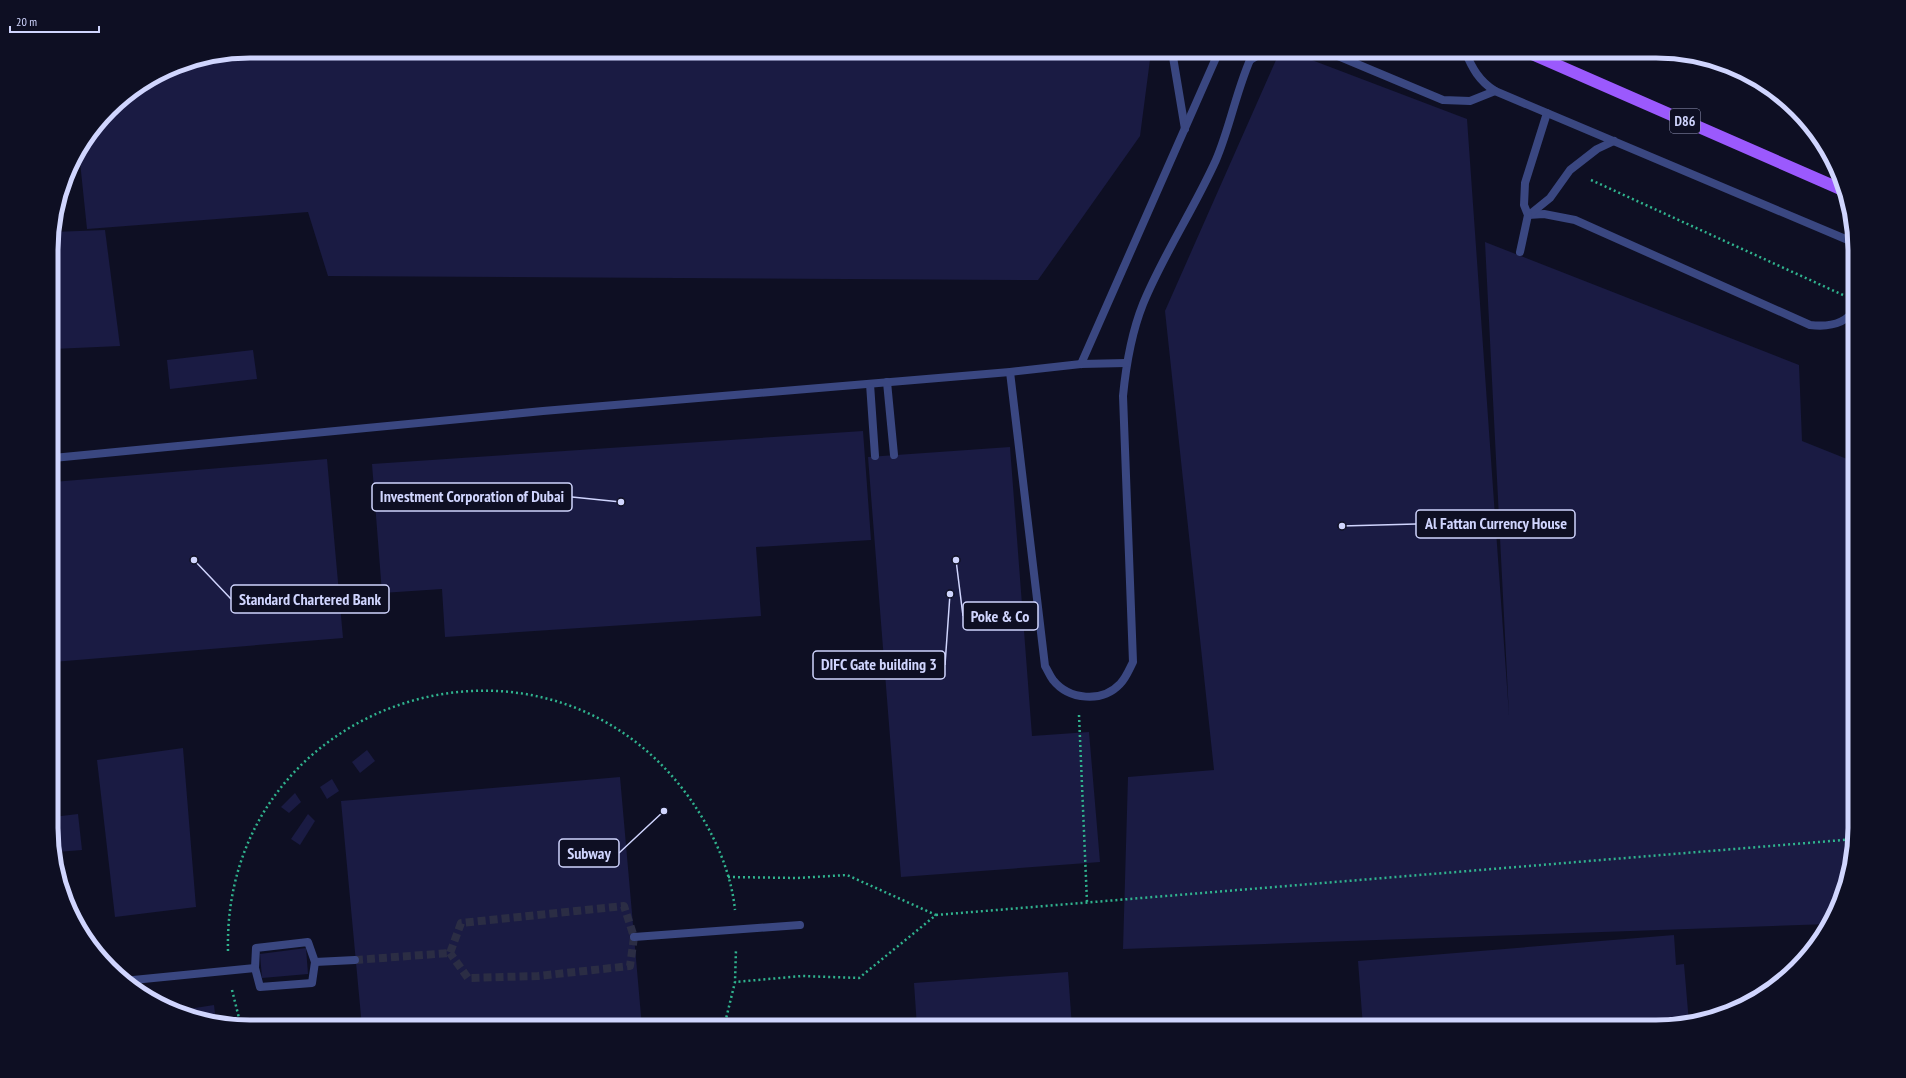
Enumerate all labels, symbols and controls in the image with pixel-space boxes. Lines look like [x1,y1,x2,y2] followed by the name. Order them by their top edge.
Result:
[10,8,99,34] scale bar
[16,14,37,29] text: 20 m
[1670,109,1700,133] road number: D86
[372,483,572,511] callout: Investment Corporation of Dubai
[380,486,565,506] text: Investment Corporation of Dubai
[1416,510,1575,538] callout: Al Fattan Currency House
[1424,513,1567,533] text: Al Fattan Currency House
[231,585,389,613] callout: Standard Chartered Bank
[239,589,381,609] text: Standard Chartered Bank
[963,602,1038,630] callout: Poke & Co
[971,606,1029,626] text: Poke & Co
[813,651,945,679] callout: DIFC Gate building 3
[821,654,937,674] text: DIFC Gate building 3
[559,839,619,867] callout: Subway
[567,843,611,863] text: Subway

